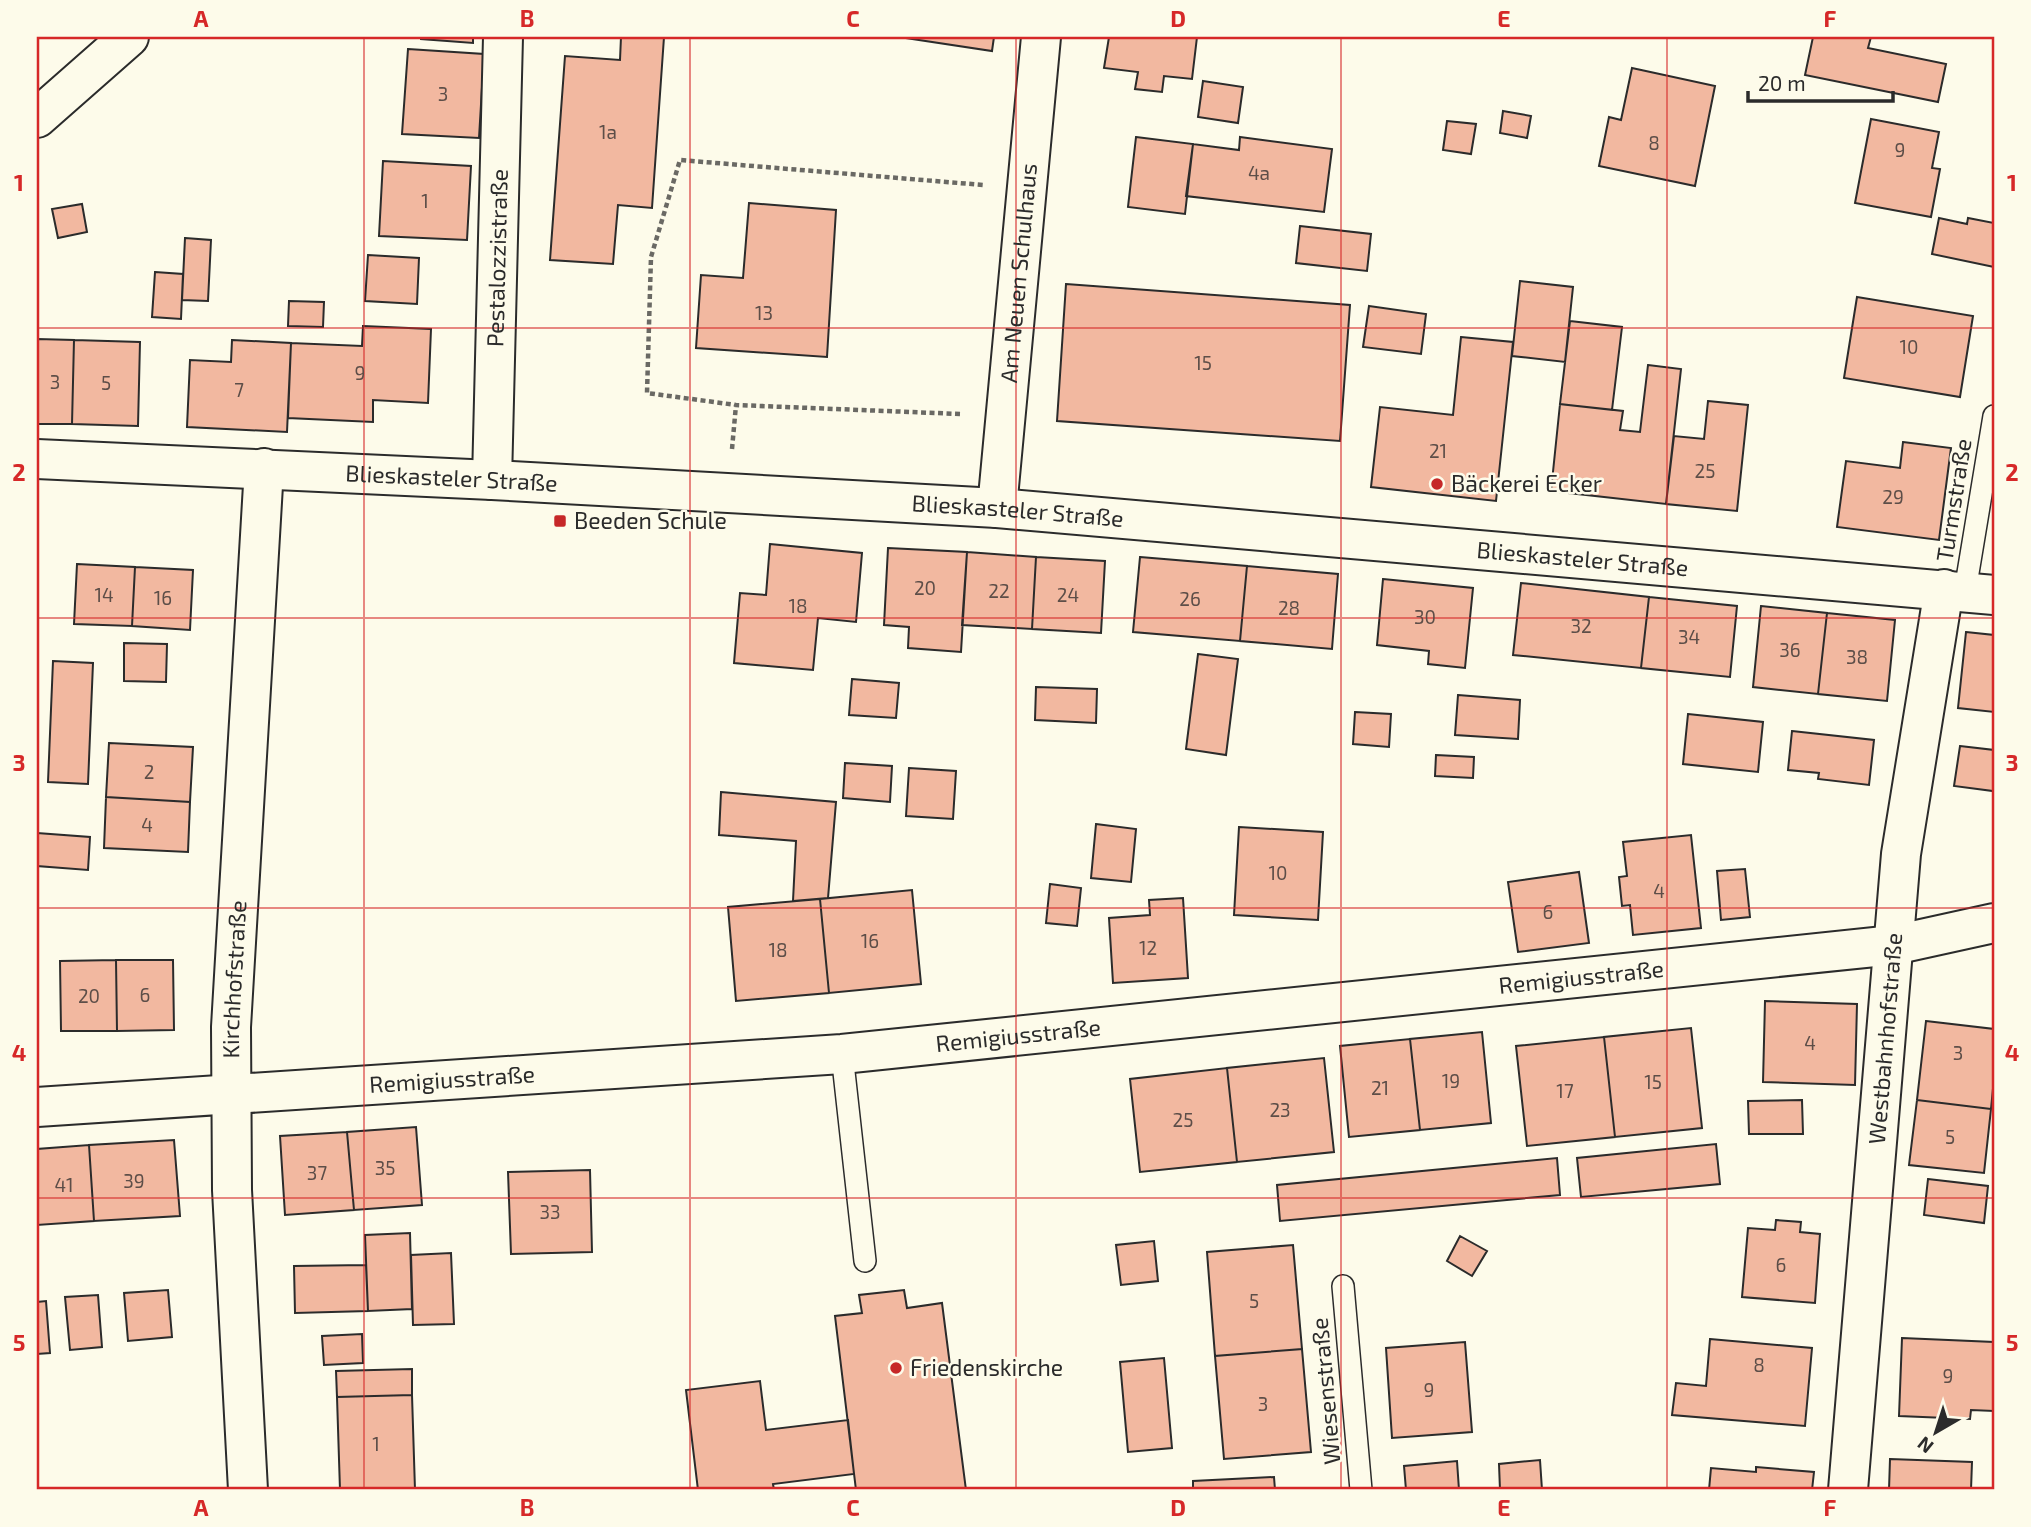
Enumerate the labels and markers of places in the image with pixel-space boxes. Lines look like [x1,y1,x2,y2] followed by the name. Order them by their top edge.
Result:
[1451,469,1602,497] place label: Bäckerei Ecker
[1429,476,1445,492] marker: Bäckerei Ecker
[574,506,727,534] place label: Beeden Schule
[552,513,568,529] marker: Beeden Schule
[910,1353,1063,1381] place label: Friedenskirche
[888,1360,904,1376] marker: Friedenskirche

